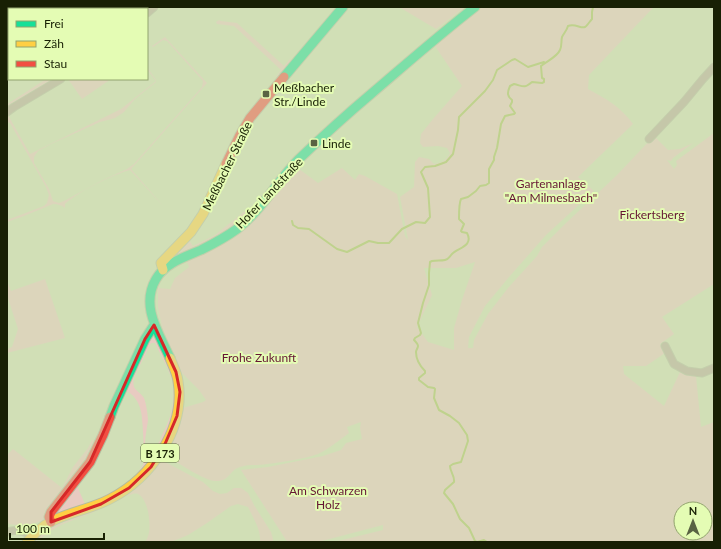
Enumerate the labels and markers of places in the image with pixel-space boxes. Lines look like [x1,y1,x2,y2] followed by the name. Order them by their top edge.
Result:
[274,80,335,109] place label: Meßbacher Str./Linde
[261,89,271,99] marker: Meßbacher Str./Linde
[322,136,351,151] place label: Linde
[309,138,319,148] marker: Linde

